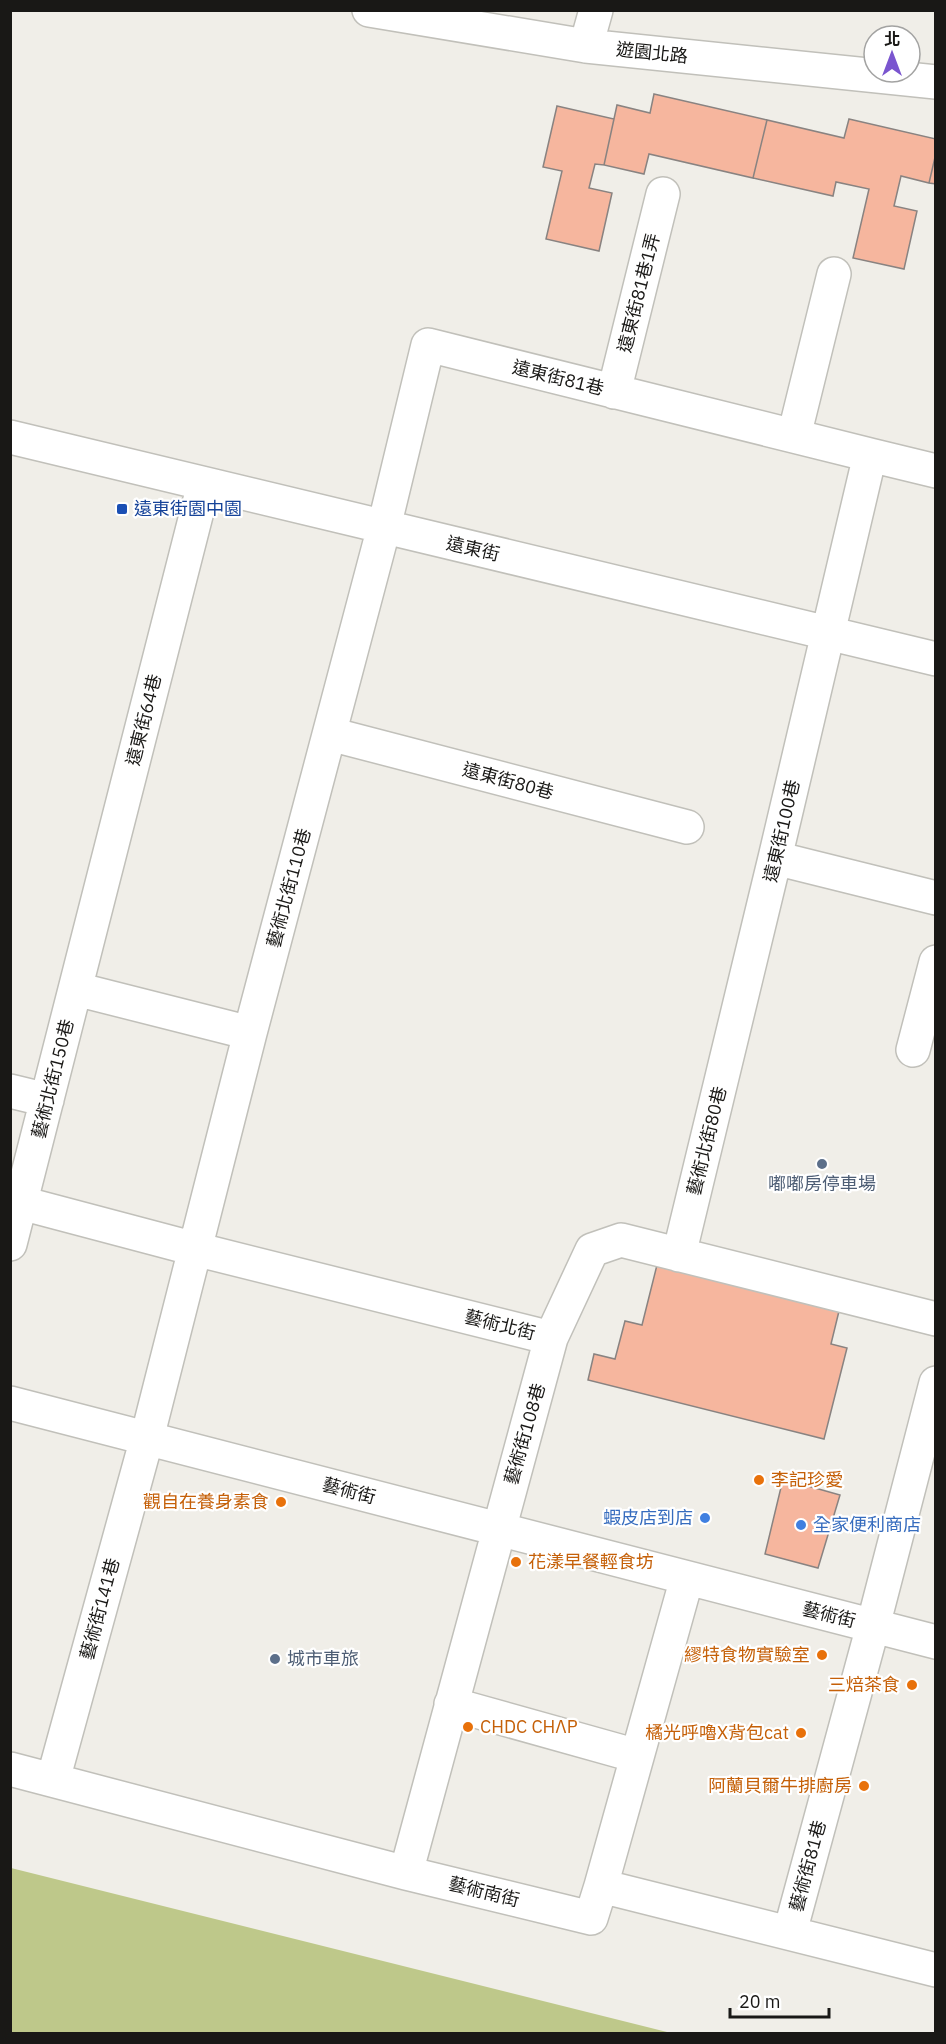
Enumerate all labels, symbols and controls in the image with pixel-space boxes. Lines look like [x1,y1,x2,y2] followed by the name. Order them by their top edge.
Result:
[862,24,922,84] north arrow
[884,29,900,49] text: 北
[615,37,689,68] street label: 遊園北路
[613,231,664,355] street label: 遠東街81巷1弄
[510,355,606,400] street label: 遠東街81巷
[134,497,242,520] place label: 遠東街園中園
[115,502,129,516] marker: 遠東街園中園
[444,531,502,566] street label: 遠東街
[121,672,166,768] street label: 遠東街64巷
[460,757,556,804] street label: 遠東街80巷
[759,777,804,884] street label: 遠東街100巷
[262,826,315,950] street label: 藝術北街110巷
[27,1017,78,1141] street label: 藝術北街150巷
[682,1084,731,1198] street label: 藝術北街80巷
[815,1157,829,1171] marker: 嘟嘟房停車場
[768,1172,876,1195] place label: 嘟嘟房停車場
[462,1305,538,1344] street label: 藝術北街
[499,1381,550,1487] street label: 藝術街108巷
[771,1468,843,1491] place label: 李記珍愛
[320,1472,378,1509] street label: 藝術街
[752,1473,766,1487] marker: 李記珍愛
[143,1490,269,1513] place label: 觀自在養身素食
[274,1495,288,1509] marker: 觀自在養身素食
[603,1506,693,1529] place label: 蝦皮店到店
[698,1511,712,1525] marker: 蝦皮店到店
[813,1513,921,1536] place label: 全家便利商店
[794,1518,808,1532] marker: 全家便利商店
[528,1550,654,1573] place label: 花漾早餐輕食坊
[75,1555,124,1662] street label: 藝術街141巷
[509,1555,523,1569] marker: 花漾早餐輕食坊
[800,1597,858,1632] street label: 藝術街
[684,1643,810,1666] place label: 繆特食物實驗室
[287,1647,359,1670] place label: 城市車旅
[815,1648,829,1662] marker: 繆特食物實驗室
[268,1652,282,1666] marker: 城市車旅
[828,1673,900,1696] place label: 三焙茶食
[905,1678,919,1692] marker: 三焙茶食
[480,1715,578,1738] place label: CHDC CHΛP
[461,1720,475,1734] marker: CHDC CHΛP
[645,1721,789,1744] place label: 橘光呼嚕X背包cat
[794,1726,808,1740] marker: 橘光呼嚕X背包cat
[708,1774,852,1797] place label: 阿蘭貝爾牛排廚房
[857,1779,871,1793] marker: 阿蘭貝爾牛排廚房
[784,1818,831,1914] street label: 藝術街81巷
[446,1872,522,1911] street label: 藝術南街
[730,1981,829,2019] scale bar
[739,1990,781,2013] text: 20 m

